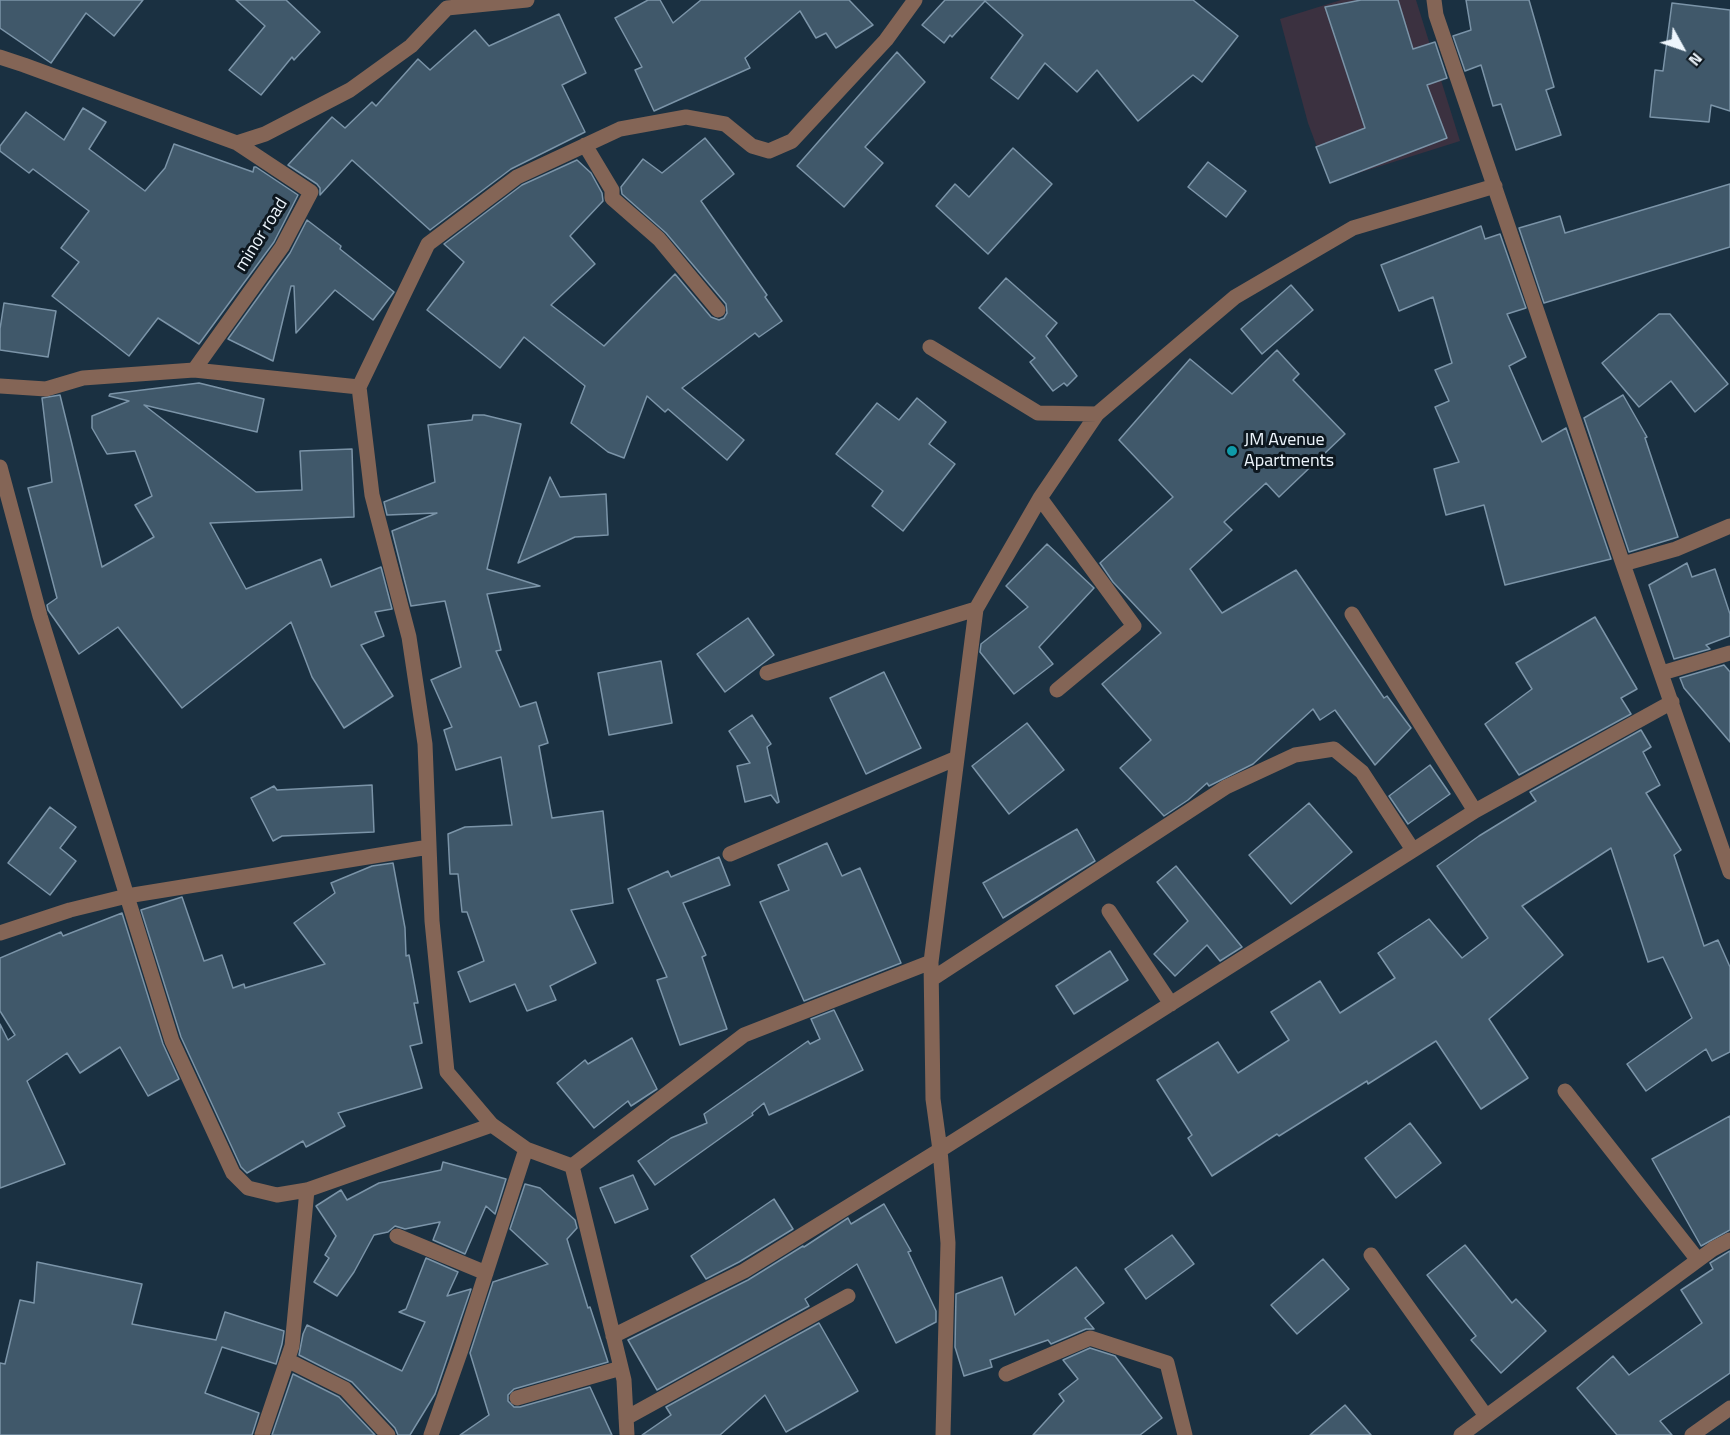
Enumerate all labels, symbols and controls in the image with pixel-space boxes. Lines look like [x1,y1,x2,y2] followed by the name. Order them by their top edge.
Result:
[1652,18,1712,78] north arrow
[1683,48,1709,72] text: N
[231,194,293,276] street label: minor road
[1244,430,1334,472] place label: JM Avenue Apartments
[1225,444,1239,458] marker: JM Avenue Apartments

